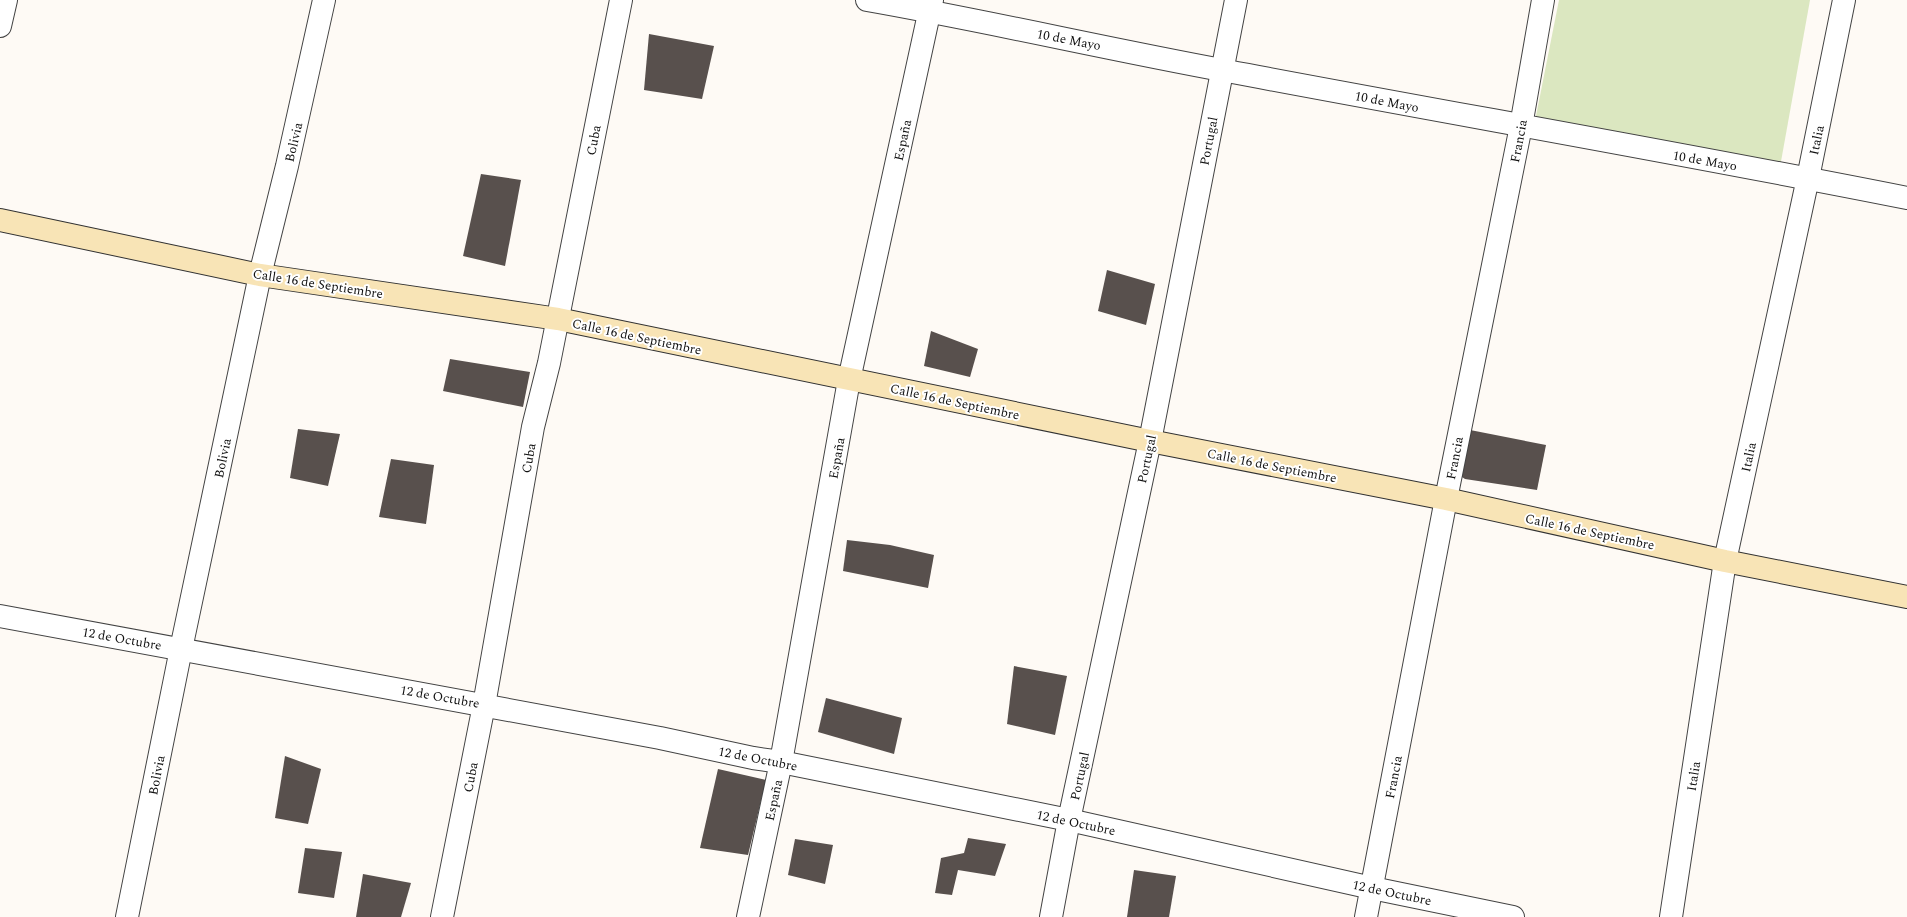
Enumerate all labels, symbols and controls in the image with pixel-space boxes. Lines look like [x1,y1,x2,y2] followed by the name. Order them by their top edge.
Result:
[1035,24,1103,56] street label: 10 de Mayo
[1353,86,1421,118] street label: 10 de Mayo
[1194,115,1224,167] street label: Portugal
[889,117,917,163] street label: España
[1505,117,1533,164] street label: Francia
[280,120,308,164] street label: Bolivia
[581,123,607,157] street label: Cuba
[1804,123,1830,157] street label: Italia
[1671,145,1739,176] street label: 10 de Mayo
[251,264,384,304] street label: Calle 16 de Septiembre
[570,314,703,360] street label: Calle 16 de Septiembre
[888,379,1021,425] street label: Calle 16 de Septiembre
[1132,433,1162,485] street label: Portugal
[1441,434,1469,481] street label: Francia
[824,435,851,480] street label: España
[209,436,237,480] street label: Bolivia
[1736,440,1762,474] street label: Italia
[516,441,542,475] street label: Cuba
[1205,444,1338,488] street label: Calle 16 de Septiembre
[1523,509,1656,555] street label: Calle 16 de Septiembre
[80,622,163,656] street label: 12 de Octubre
[398,680,481,714] street label: 12 de Octubre
[716,741,799,776] street label: 12 de Octubre
[1065,750,1095,802] street label: Portugal
[143,753,171,797] street label: Bolivia
[1380,753,1408,800] street label: Francia
[1682,759,1706,793] street label: Italia
[458,760,484,794] street label: Cuba
[760,777,788,823] street label: España
[1034,805,1117,841] street label: 12 de Octubre
[1350,875,1433,911] street label: 12 de Octubre

